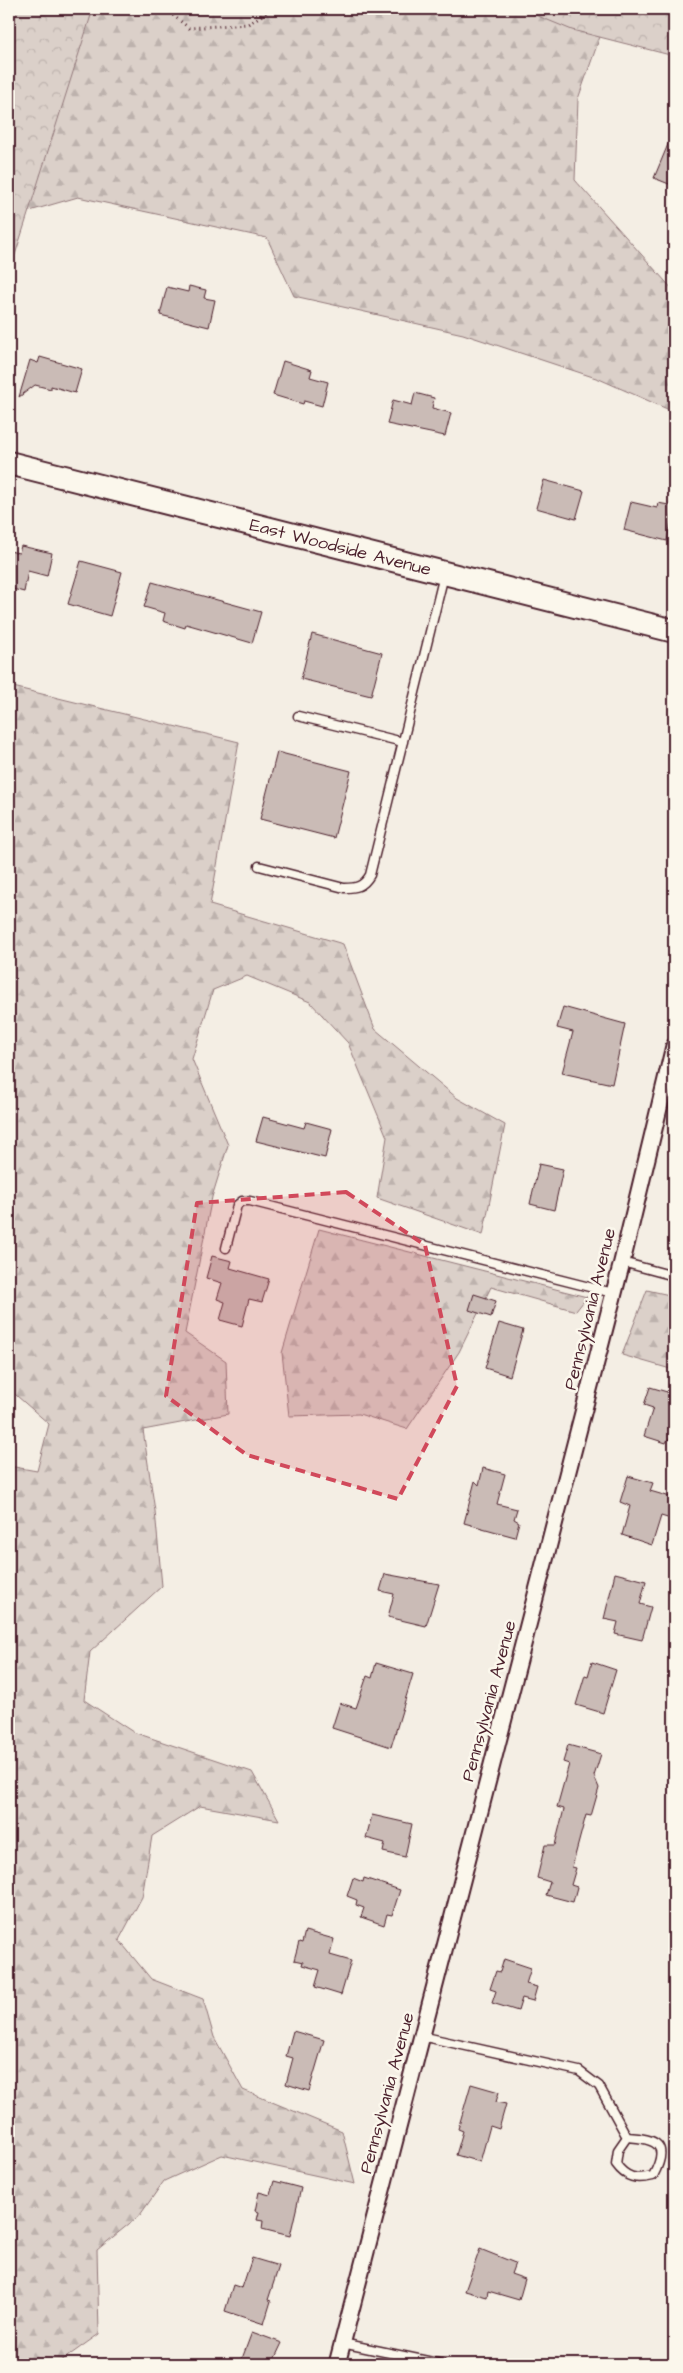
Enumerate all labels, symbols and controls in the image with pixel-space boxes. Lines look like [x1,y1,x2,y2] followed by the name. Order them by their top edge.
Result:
[247,512,434,582] street label: East Woodside Avenue
[558,1225,623,1393] street label: Pennsylvania Avenue
[455,1617,524,1785] street label: Pennsylvania Avenue
[353,2009,422,2177] street label: Pennsylvania Avenue

